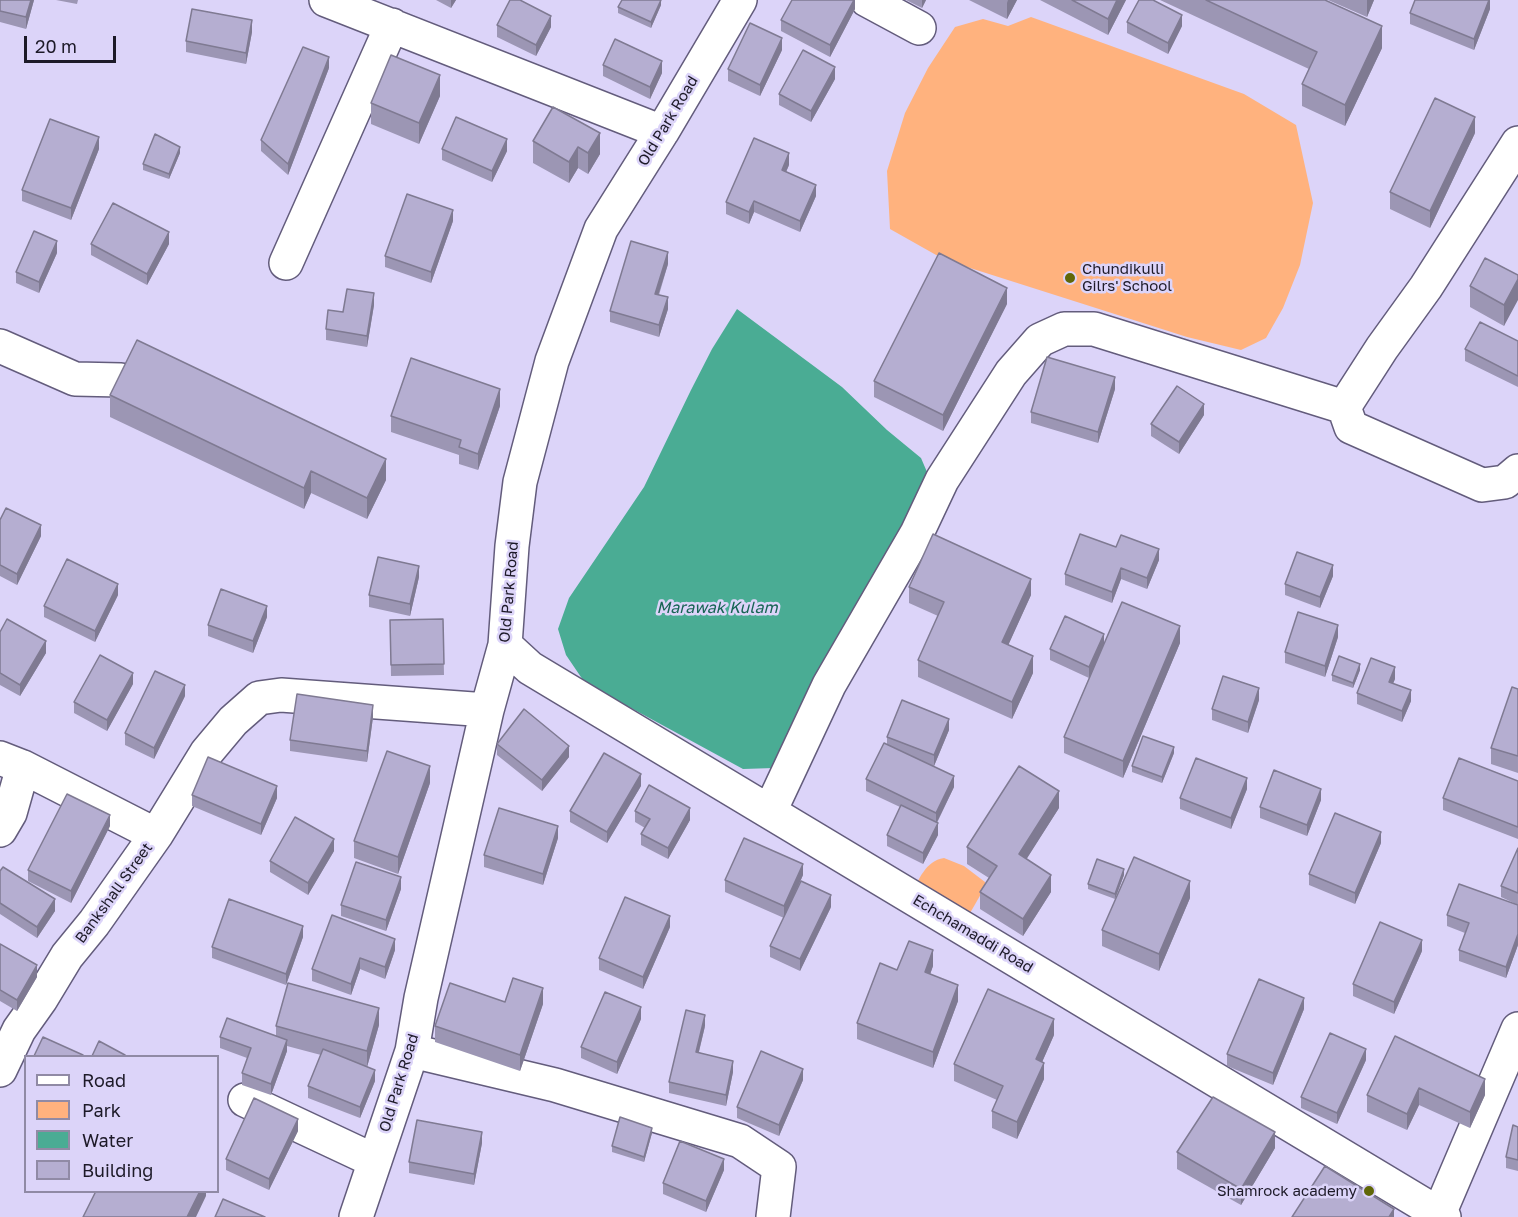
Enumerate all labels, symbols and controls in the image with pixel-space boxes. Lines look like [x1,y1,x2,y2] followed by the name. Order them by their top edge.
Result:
[27,24,118,62] scale bar
[35,35,77,57] text: 20 m
[634,73,702,169] street label: Old Park Road
[1082,260,1172,295] place label: Chundikulli Gilrs' School
[1063,271,1077,285] marker: Chundikulli Gilrs' School
[496,541,522,643] street label: Old Park Road
[656,598,778,618] water label: Marawak Kulam
[72,839,156,947] street label: Bankshall Street
[910,891,1036,977] street label: Echchamaddi Road
[376,1032,422,1134] street label: Old Park Road
[24,1055,219,1193] legend
[82,1069,126,1091] text: Road
[82,1099,121,1121] text: Park
[82,1129,133,1151] text: Water
[82,1159,153,1181] text: Building
[1217,1182,1357,1200] place label: Shamrock academy
[1362,1184,1376,1198] marker: Shamrock academy

